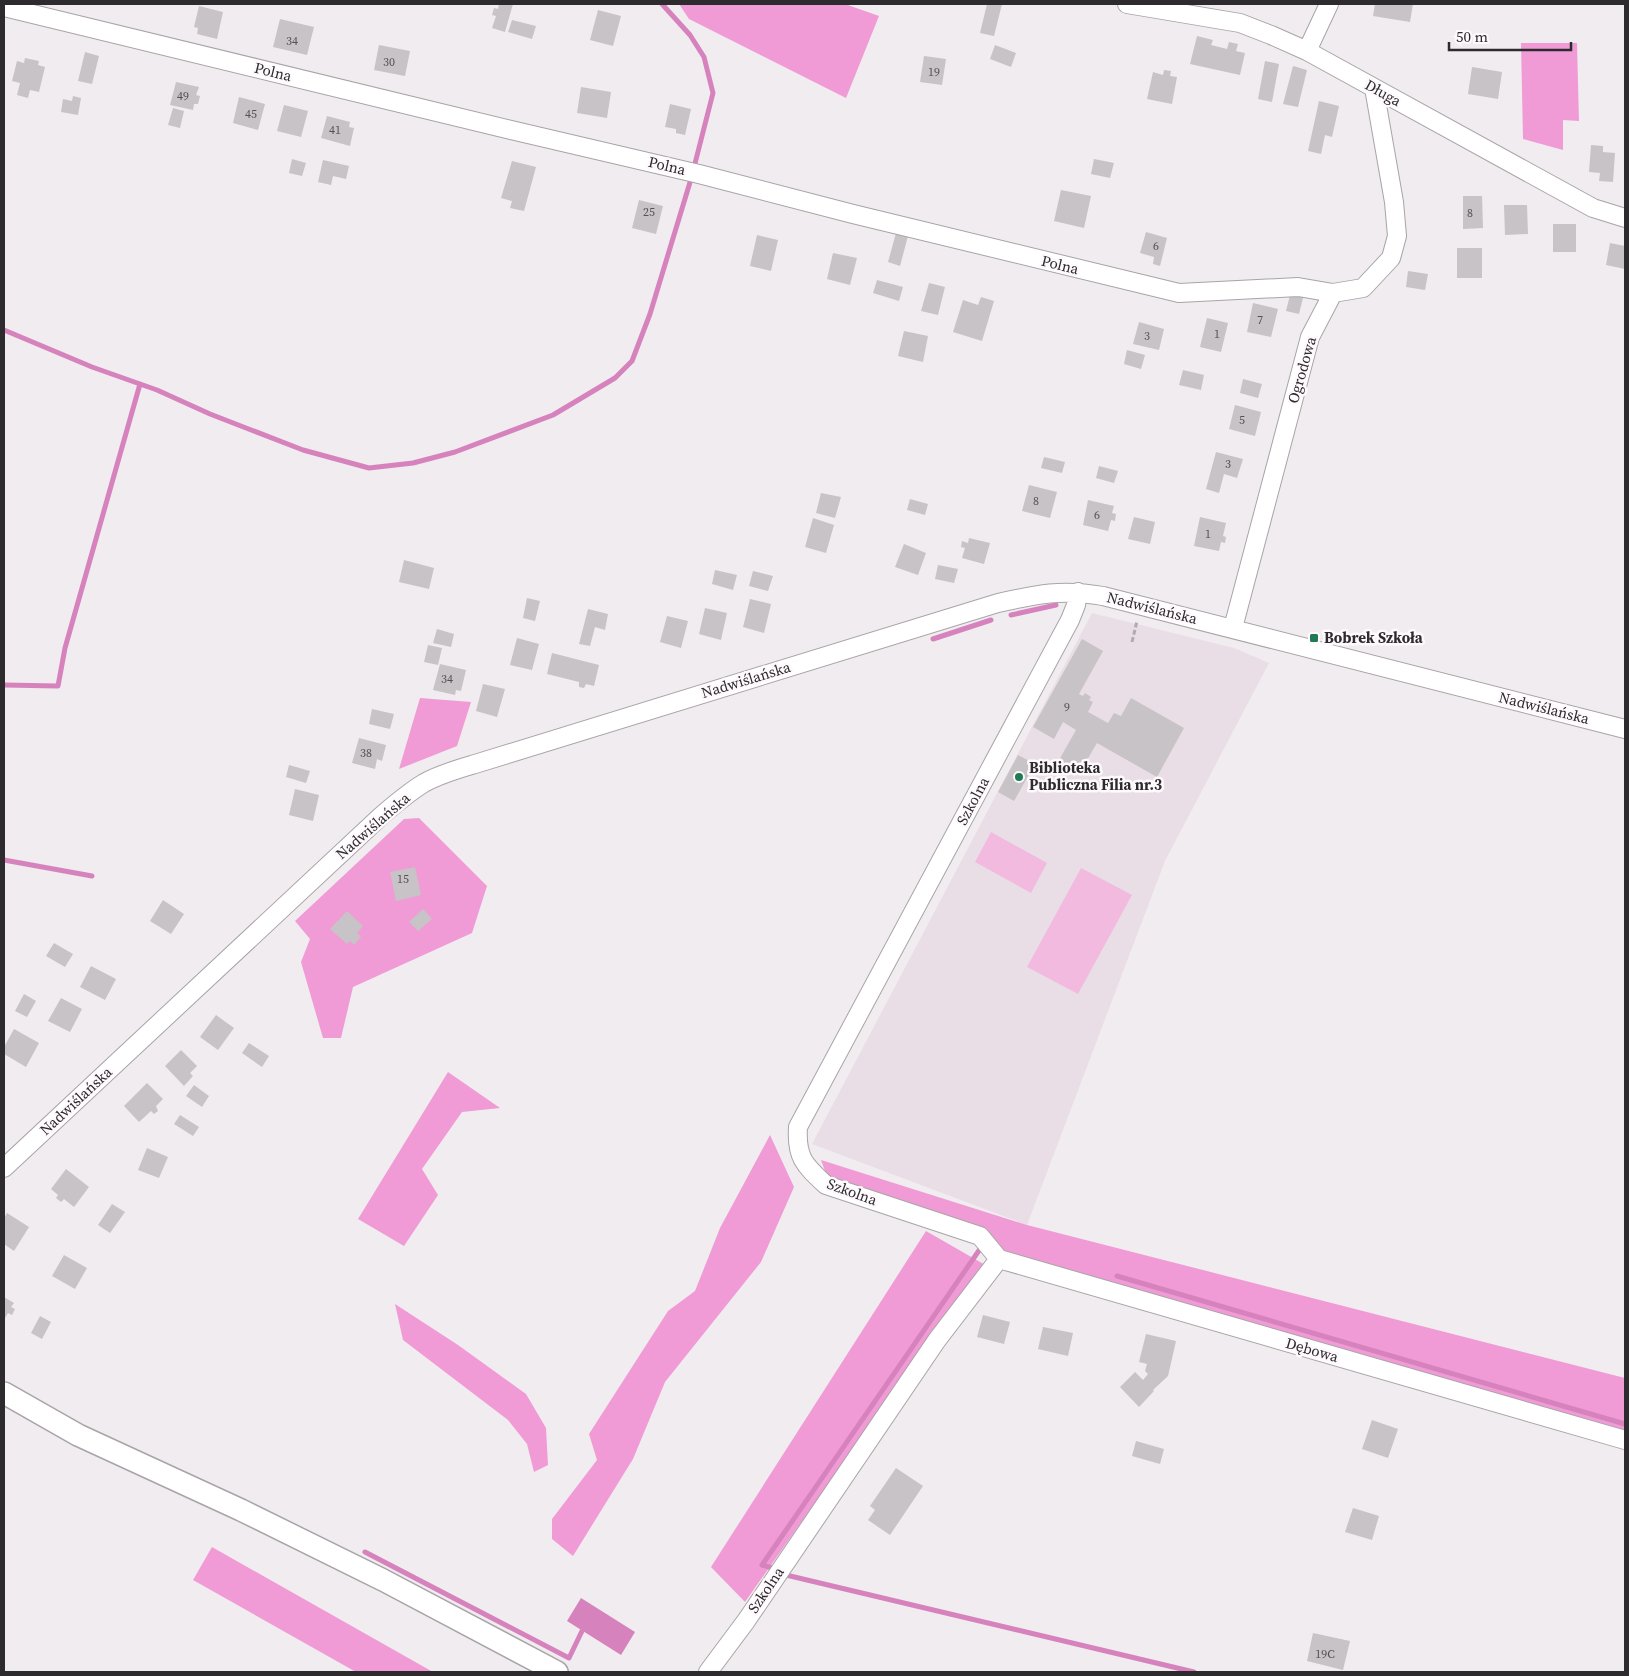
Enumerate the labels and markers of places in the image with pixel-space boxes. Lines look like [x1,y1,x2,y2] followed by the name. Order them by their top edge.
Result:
[1324,627,1424,648] place label: Bobrek Szkoła
[1308,632,1320,644] marker: Bobrek Szkoła
[1029,757,1162,795] place label: Biblioteka Publiczna Filia nr.3
[1013,771,1025,783] marker: Biblioteka Publiczna Filia nr.3

